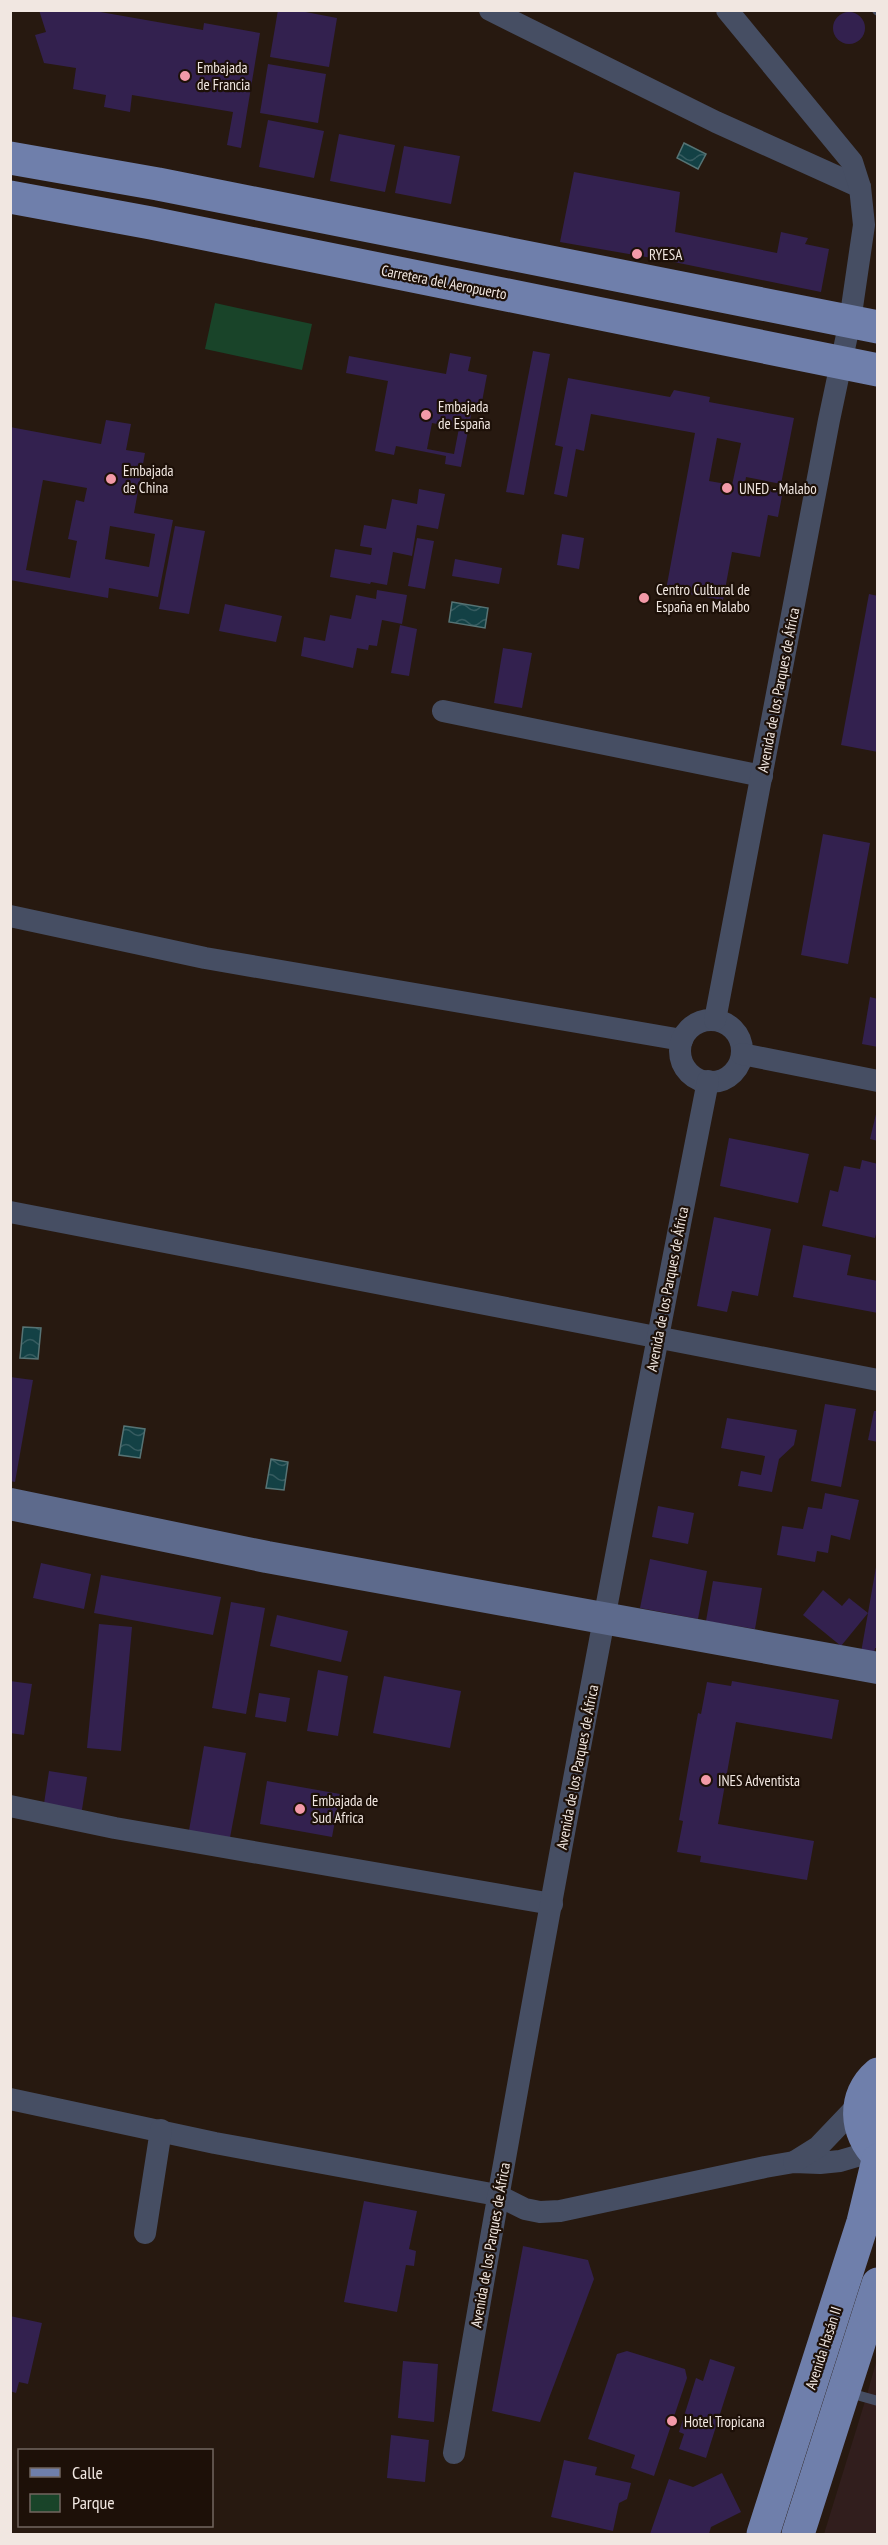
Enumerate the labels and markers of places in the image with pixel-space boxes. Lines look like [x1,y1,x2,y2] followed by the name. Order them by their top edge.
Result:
[197,58,250,94] place label: Embajada de Francia
[178,69,192,83] marker: Embajada de Francia
[649,245,683,264] place label: RYESA
[630,247,644,261] marker: RYESA
[438,397,491,433] place label: Embajada de España
[419,408,433,422] marker: Embajada de España
[123,461,173,497] place label: Embajada de China
[104,472,118,486] marker: Embajada de China
[739,479,817,498] place label: UNED - Malabo
[720,481,734,495] marker: UNED - Malabo
[656,580,750,616] place label: Centro Cultural de España en Malabo
[637,591,651,605] marker: Centro Cultural de España en Malabo
[718,1771,800,1790] place label: INES Adventista
[699,1773,713,1787] marker: INES Adventista
[312,1791,378,1827] place label: Embajada de Sud Africa
[293,1802,307,1816] marker: Embajada de Sud Africa
[684,2412,765,2431] place label: Hotel Tropicana
[665,2414,679,2428] marker: Hotel Tropicana

